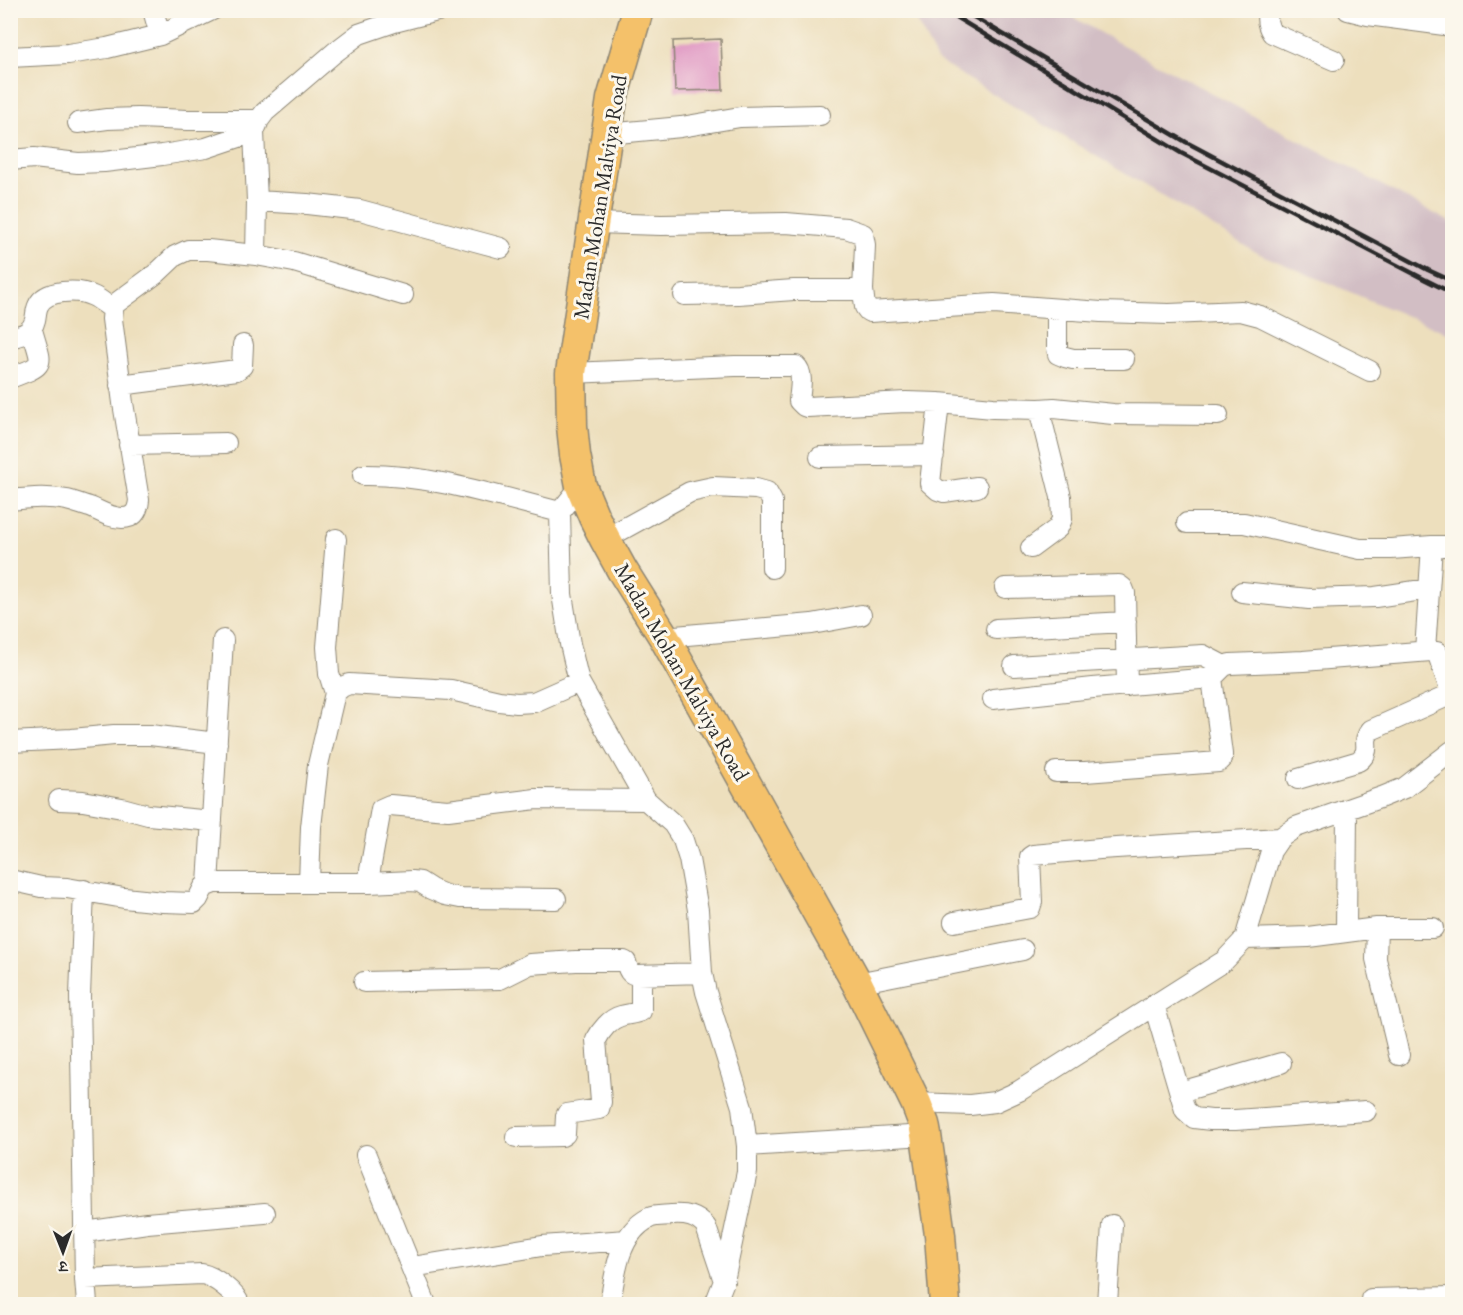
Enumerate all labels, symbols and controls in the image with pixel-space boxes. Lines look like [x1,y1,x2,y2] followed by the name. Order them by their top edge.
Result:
[566,72,634,321] street label: Madan Mohan Malviya Road
[608,558,757,787] street label: Madan Mohan Malviya Road
[33,1222,93,1282] north arrow
[57,1256,69,1277] text: उ

